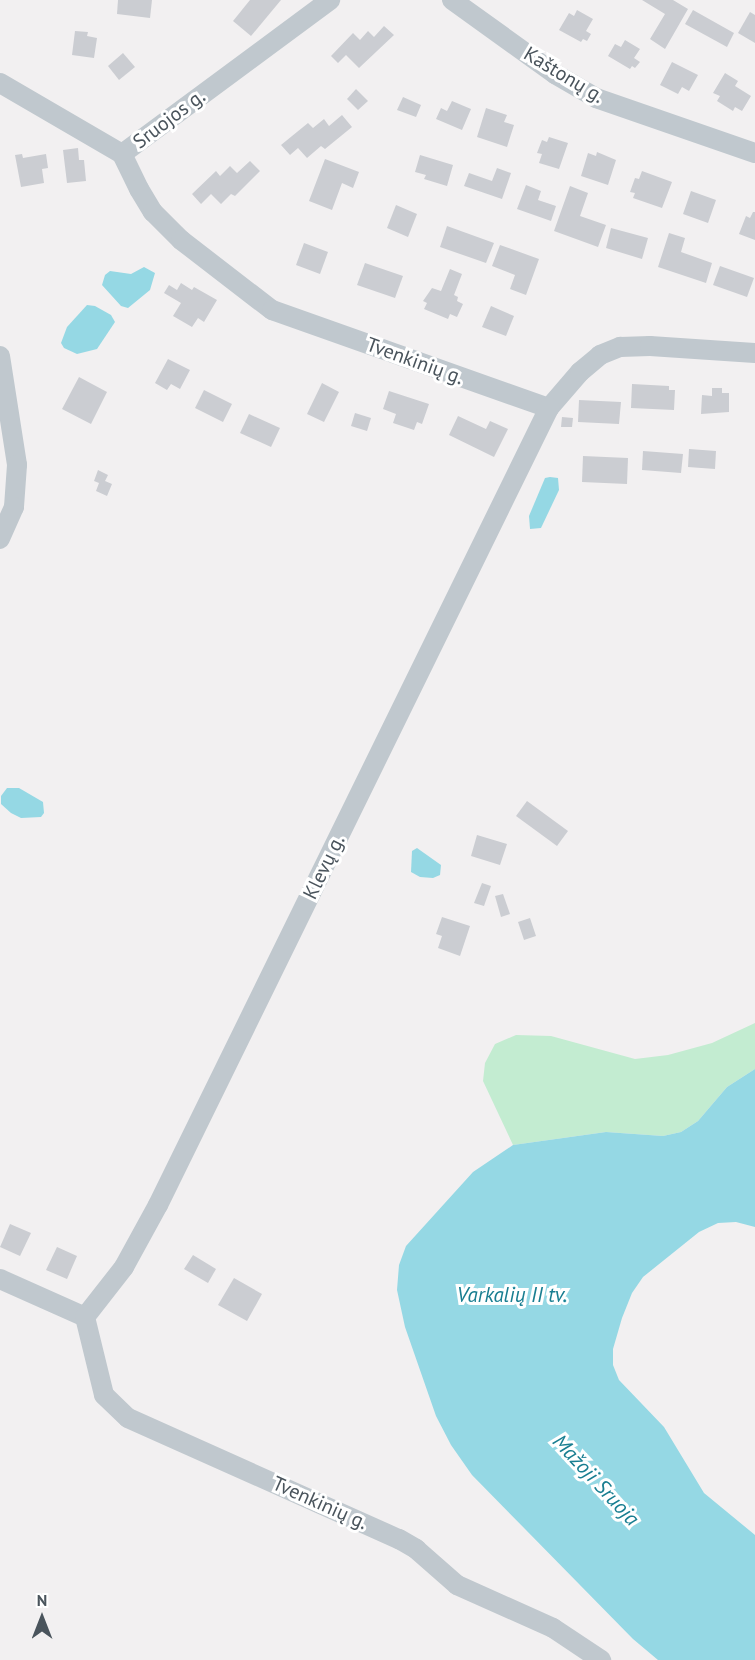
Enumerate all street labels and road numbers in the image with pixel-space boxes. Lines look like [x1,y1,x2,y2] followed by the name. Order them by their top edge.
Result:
[520,42,608,108] street label: Kaštonų g.
[128,84,210,154] street label: Sruojos g.
[363,332,467,390] street label: Tvenkinių g.
[298,831,350,903] street label: Klevų g.
[269,1471,371,1535] street label: Tvenkinių g.

